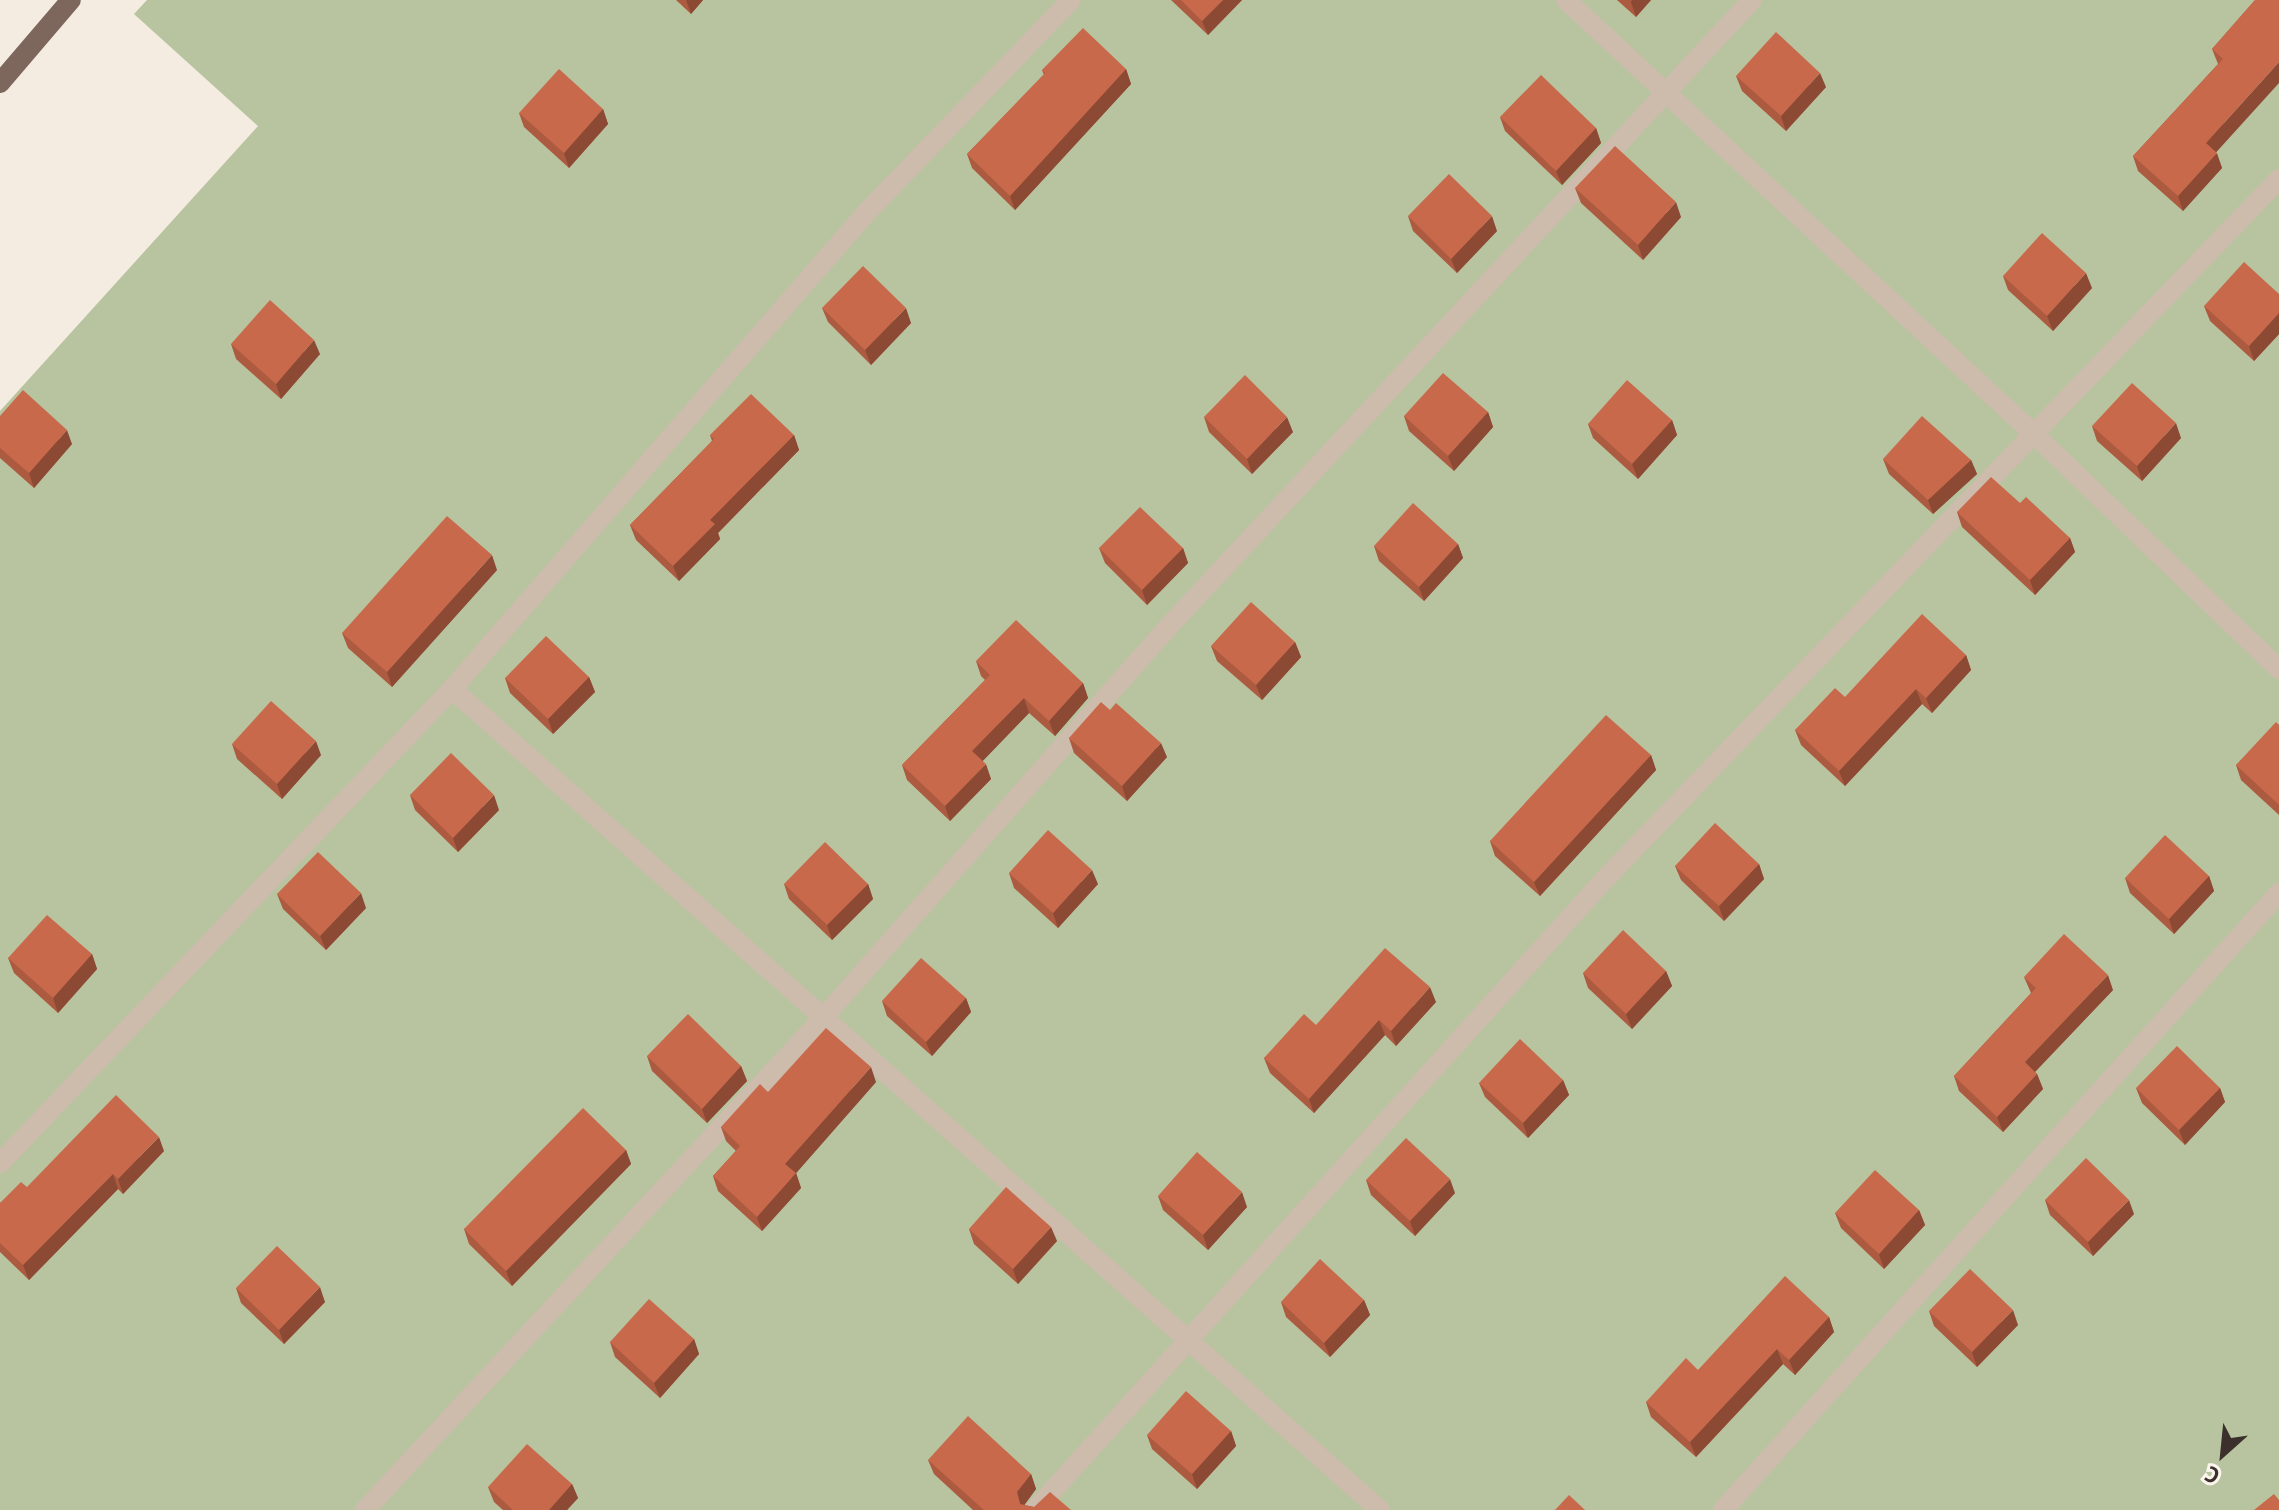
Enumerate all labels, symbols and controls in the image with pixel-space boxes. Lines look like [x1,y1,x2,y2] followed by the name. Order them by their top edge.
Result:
[2183,1414,2263,1494] north arrow
[2200,1460,2224,1491] text: С

